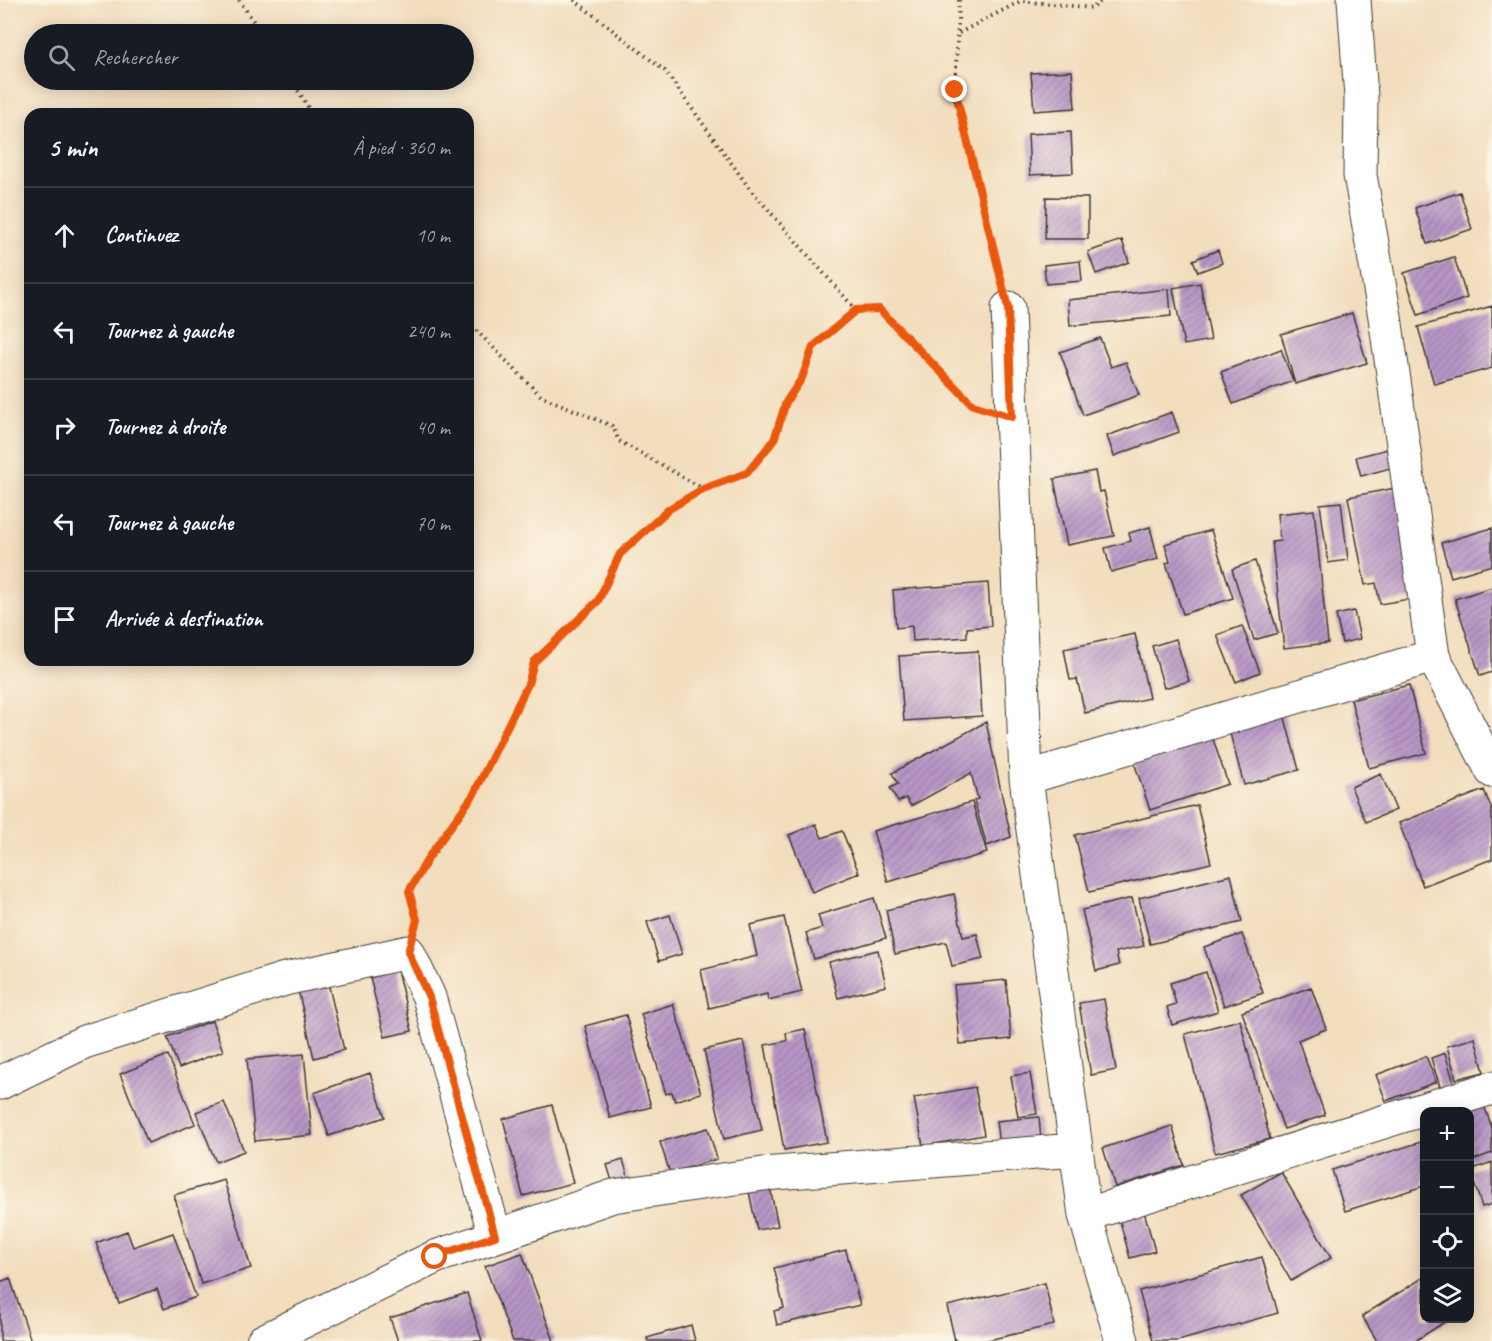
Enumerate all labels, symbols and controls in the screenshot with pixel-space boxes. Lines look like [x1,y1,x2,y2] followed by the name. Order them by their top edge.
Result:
[24,24,474,90] search box
[45,41,78,74] icon: search
[93,43,177,71] text: Rechercher
[941,76,967,102] route end
[48,131,97,164] text: 5 min
[353,135,450,160] text: À pied · 360 m
[48,219,81,252] icon: ahead
[105,221,178,249] text: Continuez
[416,223,450,248] text: 10 m
[48,315,81,348] icon: left
[105,317,233,345] text: Tournez à gauche
[407,319,450,344] text: 240 m
[48,411,81,444] icon: right
[105,413,225,441] text: Tournez à droite
[416,415,450,440] text: 40 m
[48,507,81,540] icon: left
[105,509,233,537] text: Tournez à gauche
[416,511,450,536] text: 70 m
[48,603,81,636] icon: arrive
[105,605,263,633] text: Arrivée à destination
[1420,1107,1474,1323] map controls
[1420,1107,1474,1161] button: +
[1420,1161,1474,1215] button: −
[1420,1215,1474,1269] button: locate
[421,1243,447,1269] route start
[1420,1269,1474,1323] button: layers

